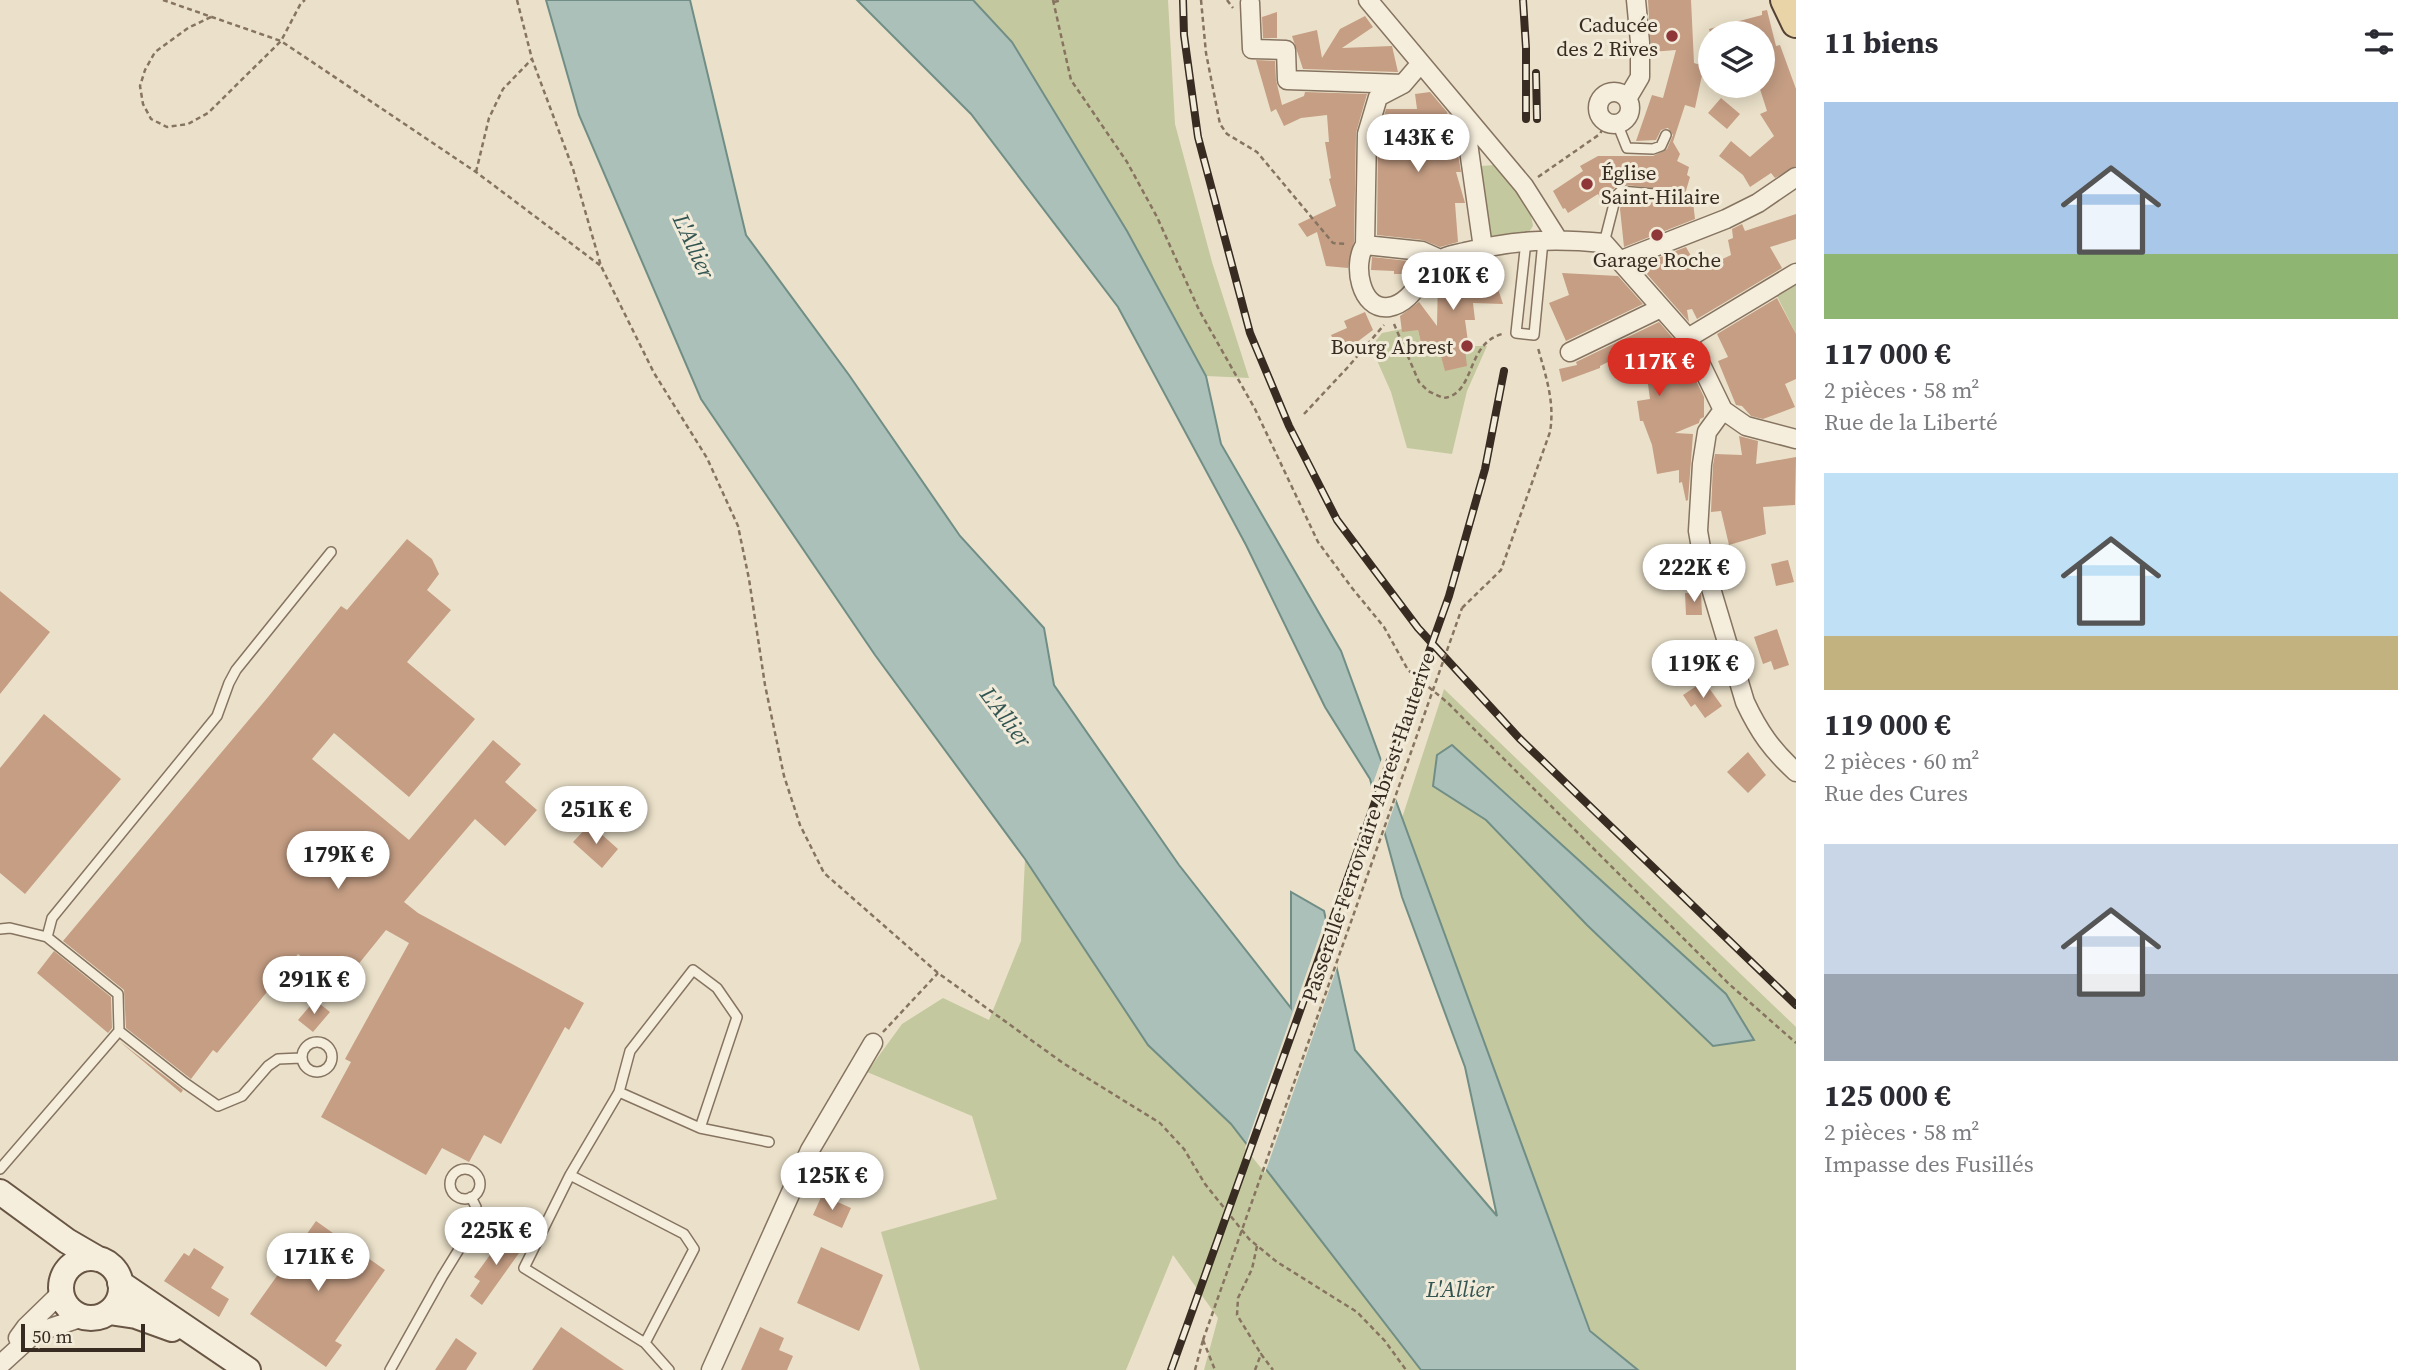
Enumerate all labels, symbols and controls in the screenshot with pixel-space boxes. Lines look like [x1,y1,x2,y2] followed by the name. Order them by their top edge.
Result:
[1556,10,1658,63] place label: Caducée des 2 Rives
[1698,21,1775,98] map controls
[1698,21,1775,98] button: layers
[1824,22,1938,63] text: 11 biens
[2360,23,2398,61] icon: filters
[1664,28,1680,44] marker: Caducée des 2 Rives
[1361,114,1475,174] pin: 143K €
[1383,121,1453,153] text: 143K €
[2048,147,2174,273] icon: home
[1601,158,1720,211] place label: Église Saint-Hilaire
[1579,176,1595,192] marker: Église Saint-Hilaire
[665,207,723,284] water label: L'Allier
[1649,227,1665,243] marker: Garage Roche
[1593,245,1721,274] place label: Garage Roche
[1396,252,1510,312] pin: 210K €
[1418,259,1488,291] text: 210K €
[1330,332,1453,361] place label: Bourg Abrest
[1824,333,1951,374] text: 117 000 €
[1459,338,1475,354] marker: Bourg Abrest
[1602,338,1716,398] pin: 117K €
[1624,345,1694,377] text: 117K €
[1824,374,1979,406] text: 2 pièces · 58 m²
[1824,406,1998,438] text: Rue de la Liberté
[2048,518,2174,644] icon: home
[1637,544,1751,604] pin: 222K €
[1659,551,1729,583] text: 222K €
[1646,640,1760,700] pin: 119K €
[1668,647,1738,679] text: 119K €
[1294,648,1442,1006] street label: Passerelle Ferroviaire Abrest-Hauterive
[972,679,1040,754] water label: L'Allier
[1824,704,1951,745] text: 119 000 €
[1824,745,1979,777] text: 2 pièces · 60 m²
[1824,777,1968,809] text: Rue des Cures
[539,786,653,846] pin: 251K €
[561,793,631,825] text: 251K €
[281,832,395,891] pin: 179K €
[303,838,373,870] text: 179K €
[2048,889,2174,1015] icon: home
[257,956,371,1016] pin: 291K €
[279,963,349,995] text: 291K €
[1824,1075,1951,1116] text: 125 000 €
[1824,1116,1979,1148] text: 2 pièces · 58 m²
[1824,1148,2034,1180] text: Impasse des Fusillés
[775,1152,889,1212] pin: 125K €
[797,1159,867,1191] text: 125K €
[439,1208,553,1267] pin: 225K €
[461,1214,531,1246] text: 225K €
[261,1234,375,1293] pin: 171K €
[283,1240,353,1272] text: 171K €
[1425,1273,1495,1305] water label: L'Allier
[21,1321,145,1353] scale bar
[32,1323,73,1349] text: 50 m

